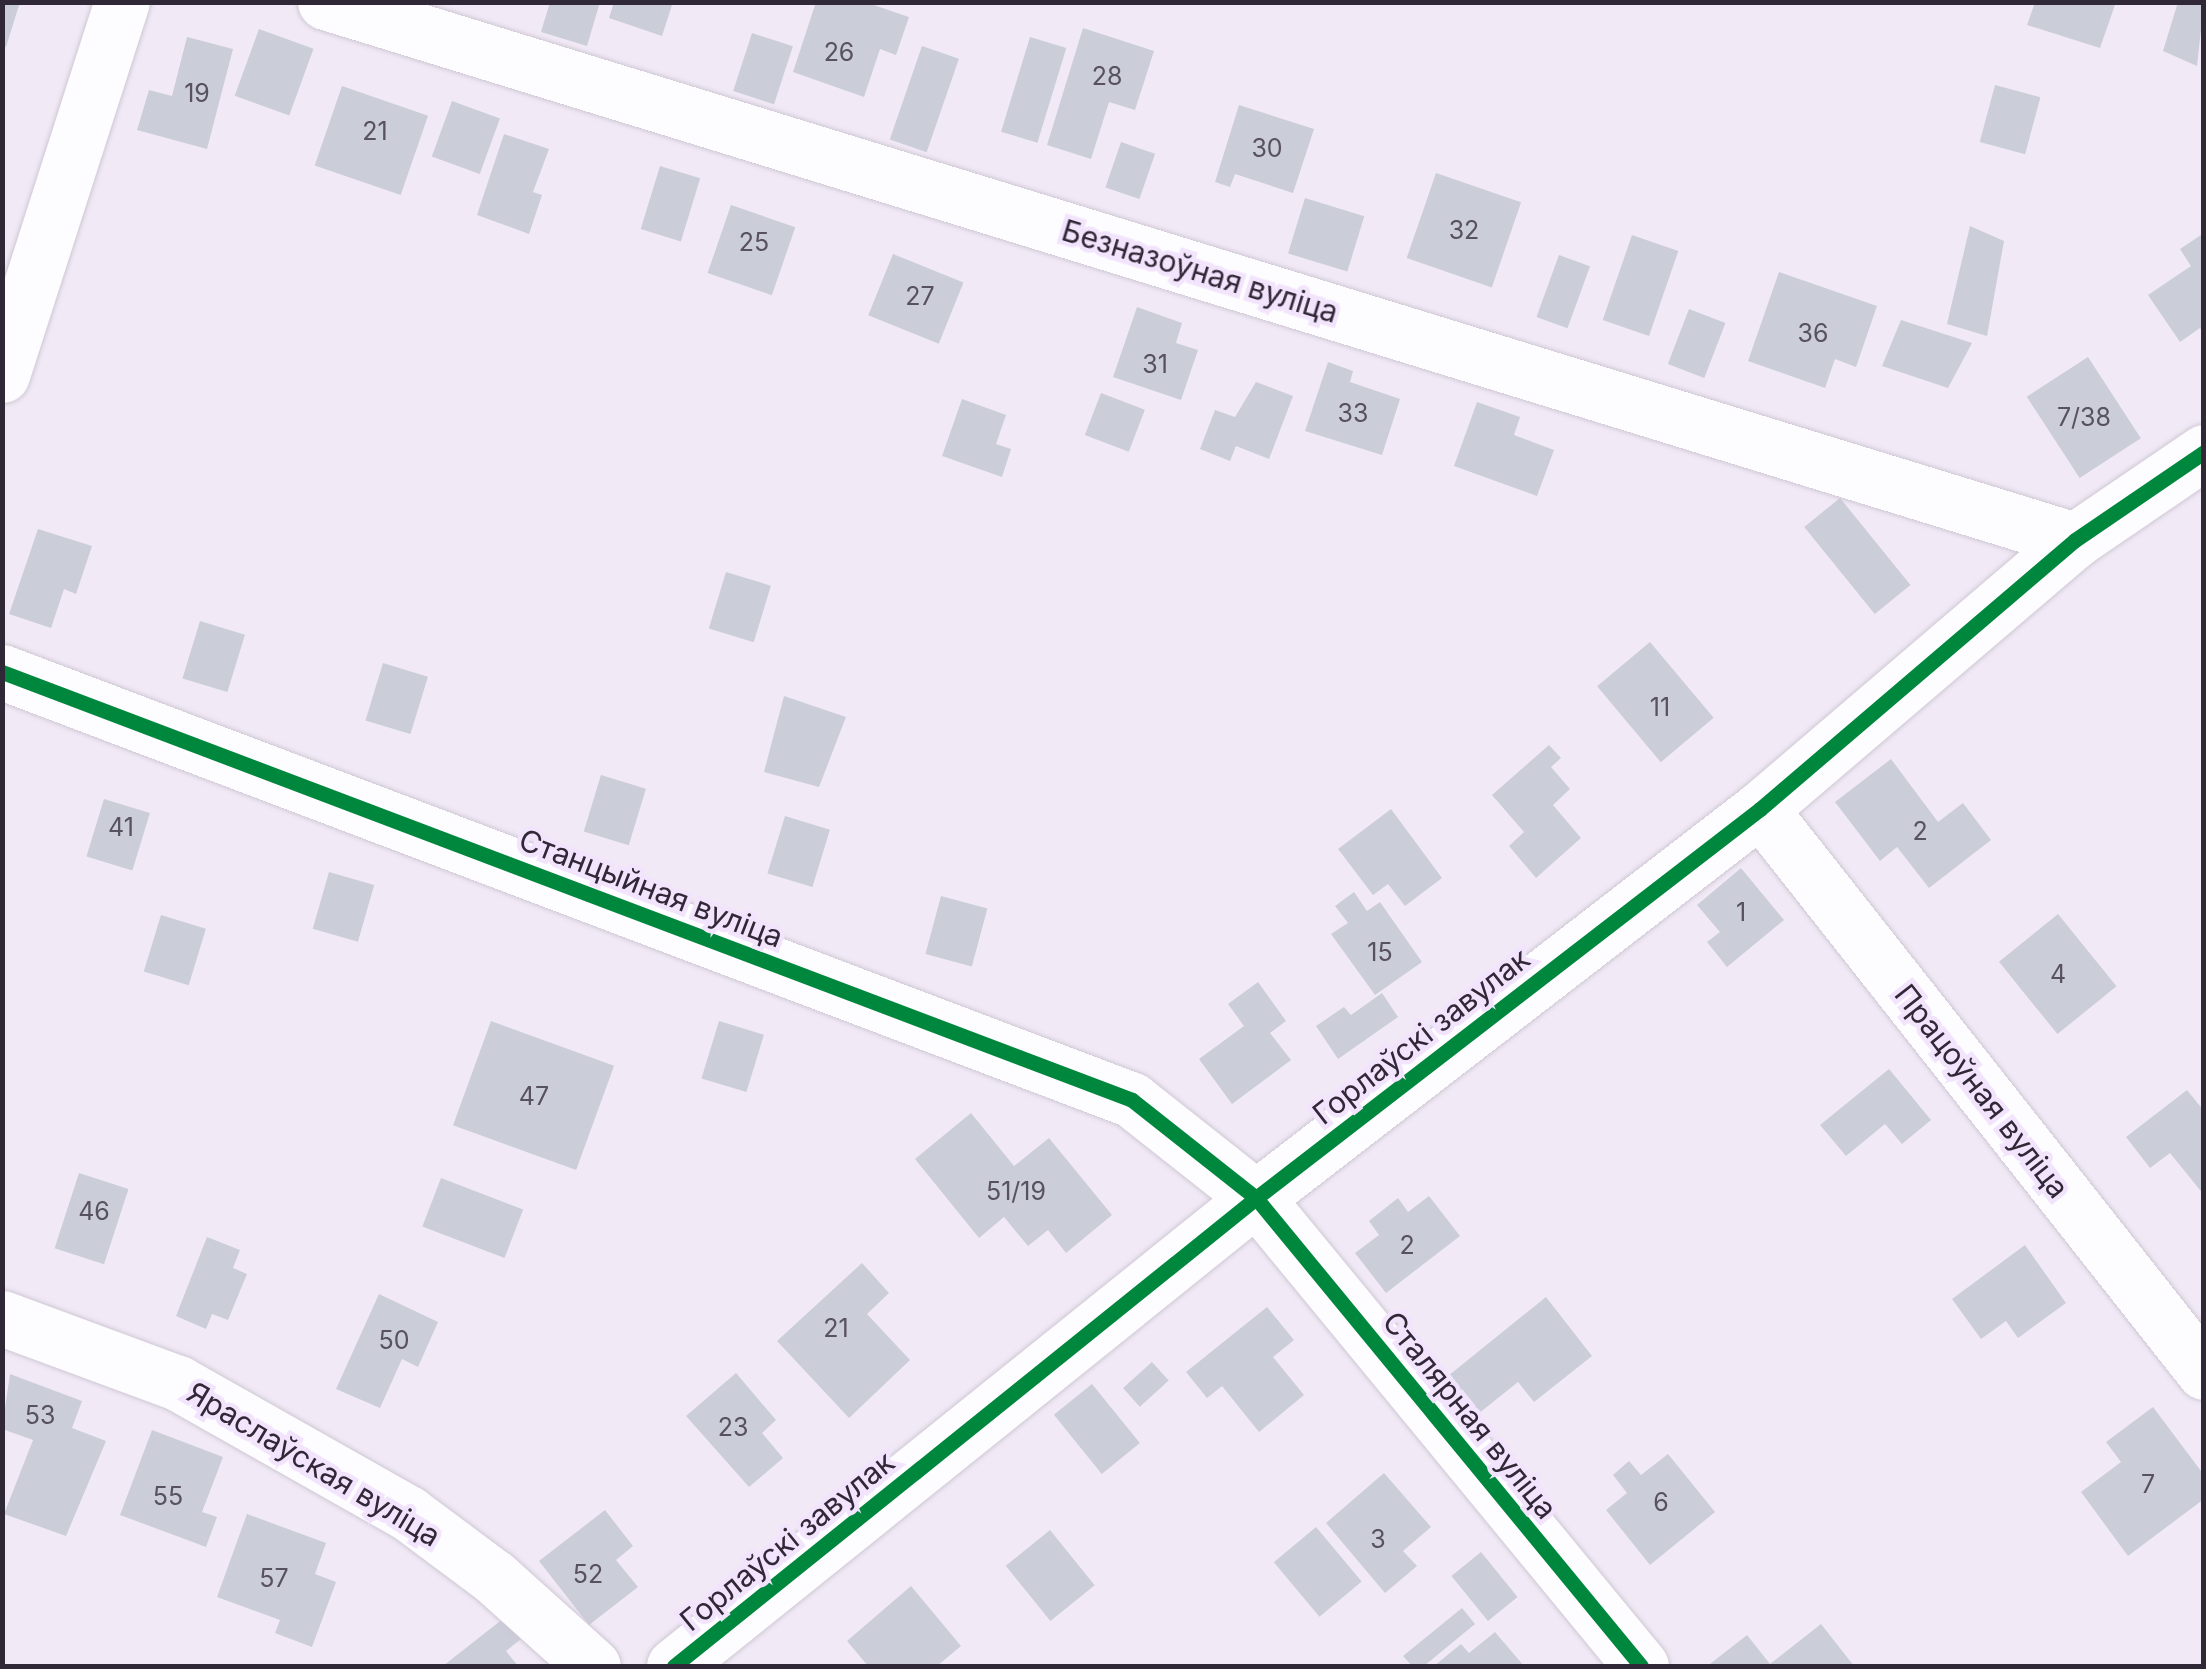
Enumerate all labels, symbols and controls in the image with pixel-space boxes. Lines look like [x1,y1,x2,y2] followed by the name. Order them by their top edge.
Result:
[824,37,854,67] house number: 26
[1092,61,1122,91] house number: 28
[184,78,210,108] house number: 19
[362,116,388,146] house number: 21
[1251,133,1283,163] house number: 30
[1058,212,1342,330] street label: Безназоўная вуліца
[1449,215,1479,245] house number: 32
[739,227,769,257] house number: 25
[905,281,935,311] house number: 27
[1798,318,1828,348] house number: 36
[1142,349,1168,379] house number: 31
[1338,398,1368,428] house number: 33
[2057,402,2111,432] house number: 7/38
[1650,692,1670,722] house number: 11
[108,812,134,842] house number: 41
[1912,816,1928,846] house number: 2
[514,821,788,955] street label: Станцыйная вуліца
[1736,897,1746,927] house number: 1
[1367,937,1393,967] house number: 15
[1306,940,1536,1132] street label: Горлаўскі завулак
[2050,959,2066,989] house number: 4
[1887,977,2077,1205] street label: Працоўная вуліца
[519,1081,549,1111] house number: 47
[986,1176,1046,1206] house number: 51/19
[78,1196,110,1226] house number: 46
[1399,1230,1415,1260] house number: 2
[1375,1304,1565,1526] street label: Сталярная вуліца
[823,1313,849,1343] house number: 21
[379,1325,409,1355] house number: 50
[181,1374,447,1554] street label: Яраслаўская вуліца
[25,1400,55,1430] house number: 53
[718,1412,748,1442] house number: 23
[673,1444,901,1638] street label: Горлаўскі завулак
[2141,1469,2155,1499] house number: 7
[153,1481,183,1511] house number: 55
[1653,1487,1669,1517] house number: 6
[1370,1524,1386,1554] house number: 3
[573,1559,603,1589] house number: 52
[259,1563,289,1593] house number: 57

